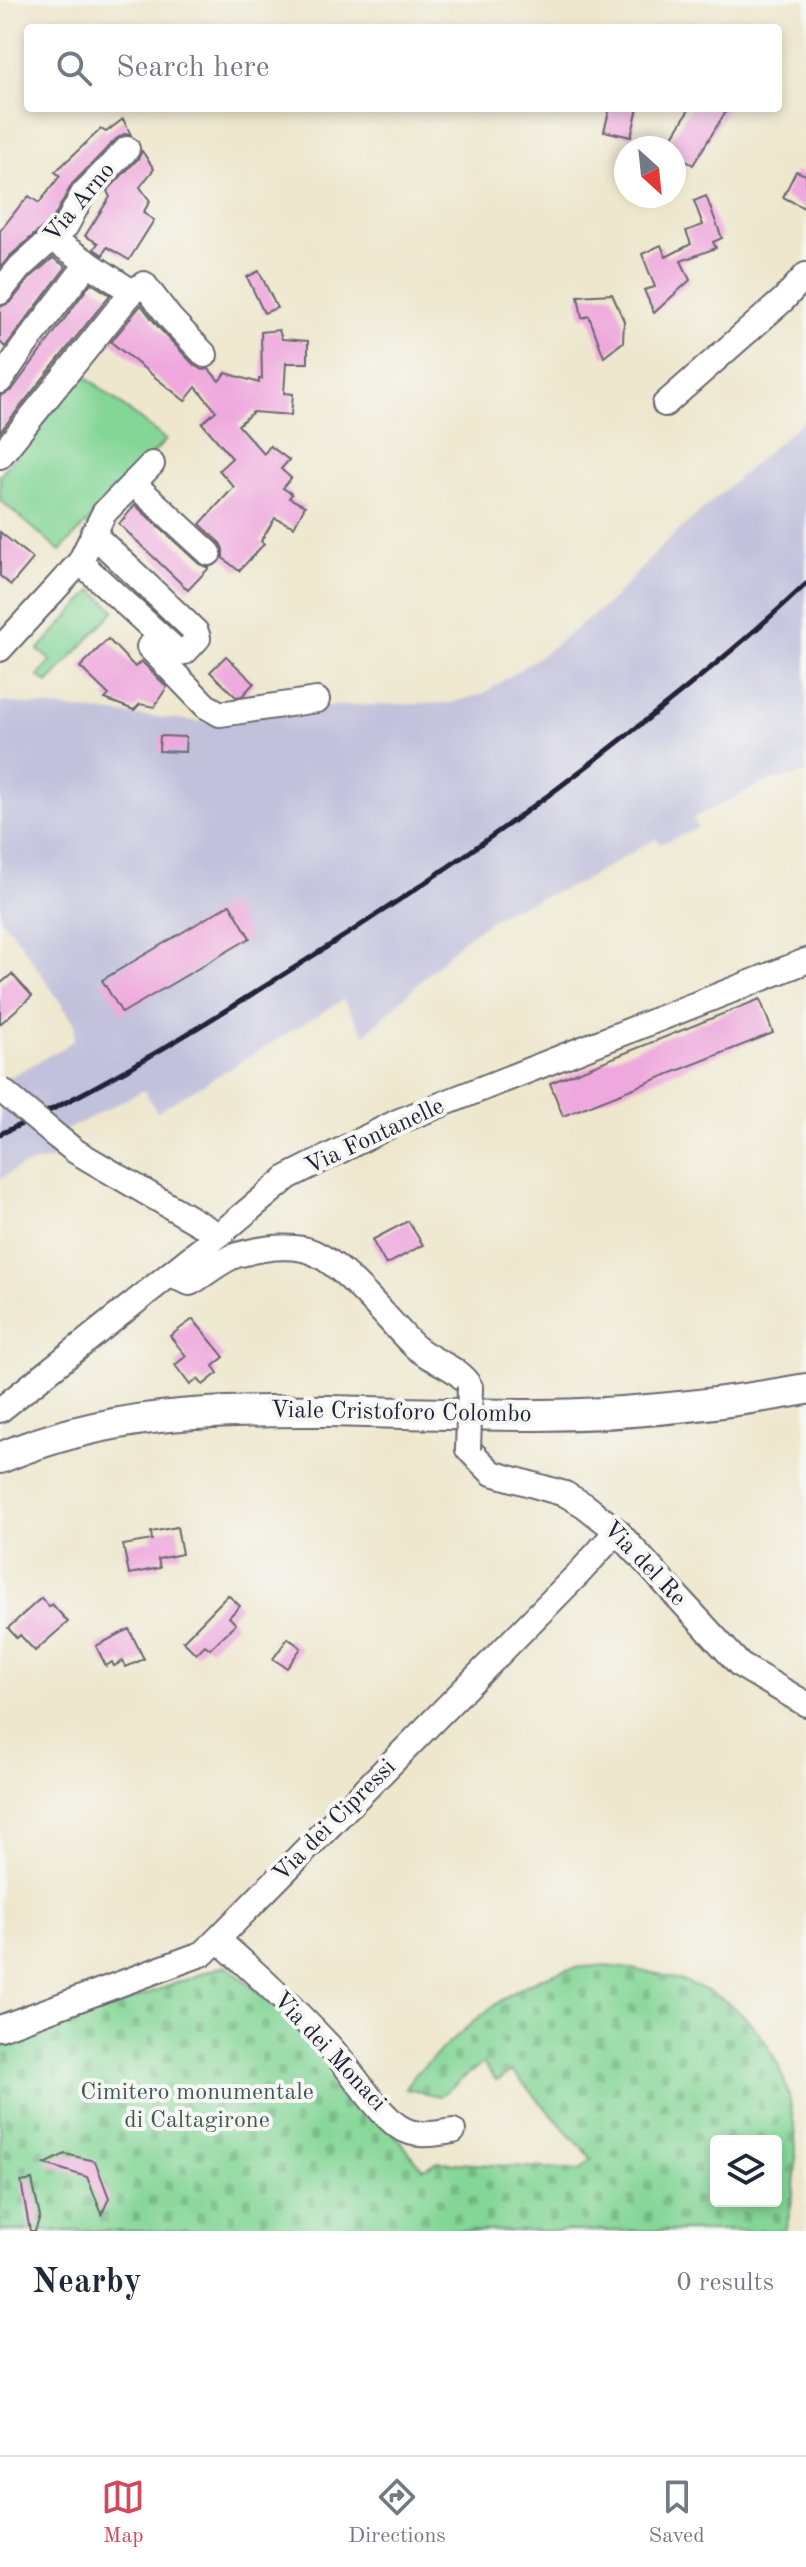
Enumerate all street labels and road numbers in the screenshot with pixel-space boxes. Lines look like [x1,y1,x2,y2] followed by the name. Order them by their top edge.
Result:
[40,159,120,247] street label: Via Arno
[302,1094,448,1180] street label: Via Fontanelle
[270,1399,532,1427] street label: Viale Cristoforo Colombo
[598,1517,690,1611] street label: Via del Re
[269,1755,401,1887] street label: Via dei Cipressi
[268,1988,390,2116] street label: Via dei Monaci

